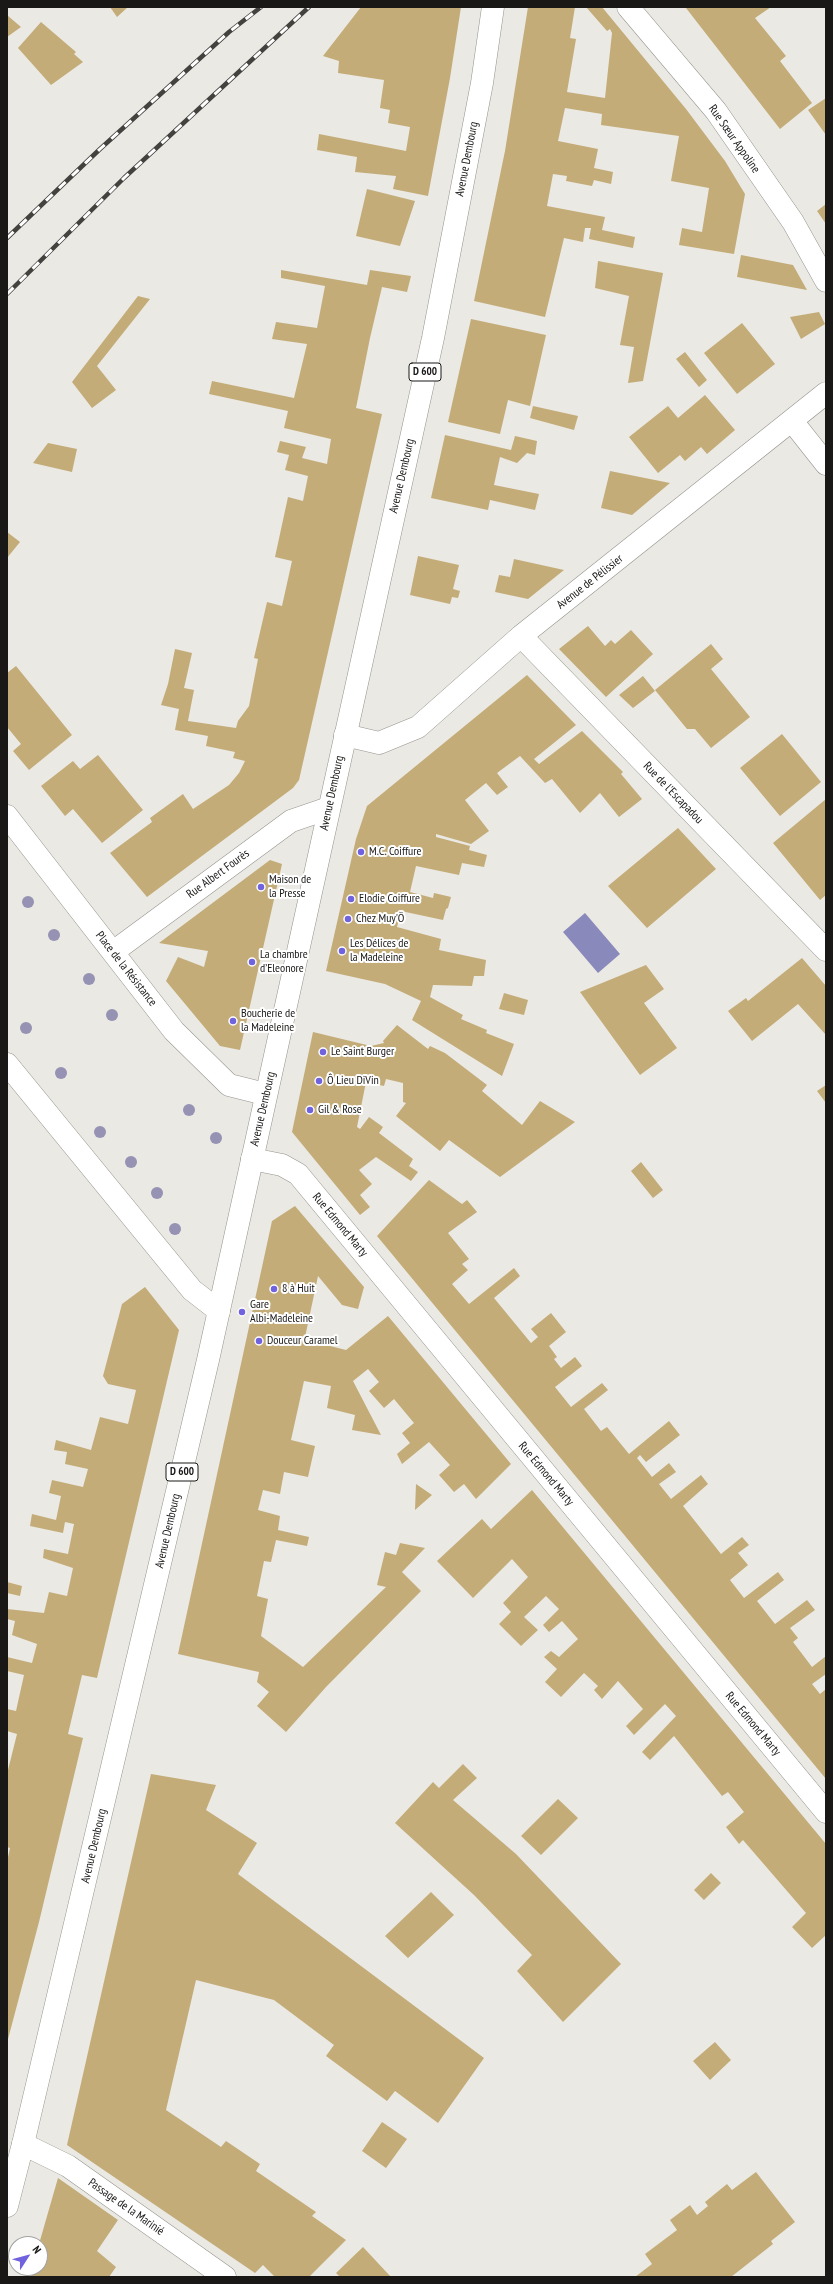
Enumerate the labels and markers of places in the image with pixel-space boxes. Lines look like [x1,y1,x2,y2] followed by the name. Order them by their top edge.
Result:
[369,845,422,859] place label: M.C. Coiffure
[356,847,366,857] marker: M.C. Coiffure
[269,873,311,901] place label: Maison de la Presse
[256,882,266,892] marker: Maison de la Presse
[359,892,420,906] place label: Elodie Coiffure
[346,894,356,904] marker: Elodie Coiffure
[356,912,404,926] place label: Chez Muy'Ö
[343,914,353,924] marker: Chez Muy'Ö
[350,937,408,965] place label: Les Délices de la Madeleine
[337,946,347,956] marker: Les Délices de la Madeleine
[260,948,308,976] place label: La chambre d’Eleonore
[247,957,257,967] marker: La chambre d’Eleonore
[241,1007,295,1035] place label: Boucherie de la Madeleine
[228,1016,238,1026] marker: Boucherie de la Madeleine
[331,1045,394,1059] place label: Le Saint Burger
[318,1047,328,1057] marker: Le Saint Burger
[327,1074,379,1088] place label: Ô Lieu DiVin
[314,1076,324,1086] marker: Ô Lieu DiVin
[318,1103,362,1117] place label: Gil & Rose
[305,1105,315,1115] marker: Gil & Rose
[282,1282,315,1296] place label: 8 à Huit
[269,1284,279,1294] marker: 8 à Huit
[250,1298,313,1326] place label: Gare Albi-Madeleine
[237,1307,247,1317] marker: Gare Albi-Madeleine
[267,1334,338,1348] place label: Douceur Caramel
[254,1336,264,1346] marker: Douceur Caramel

